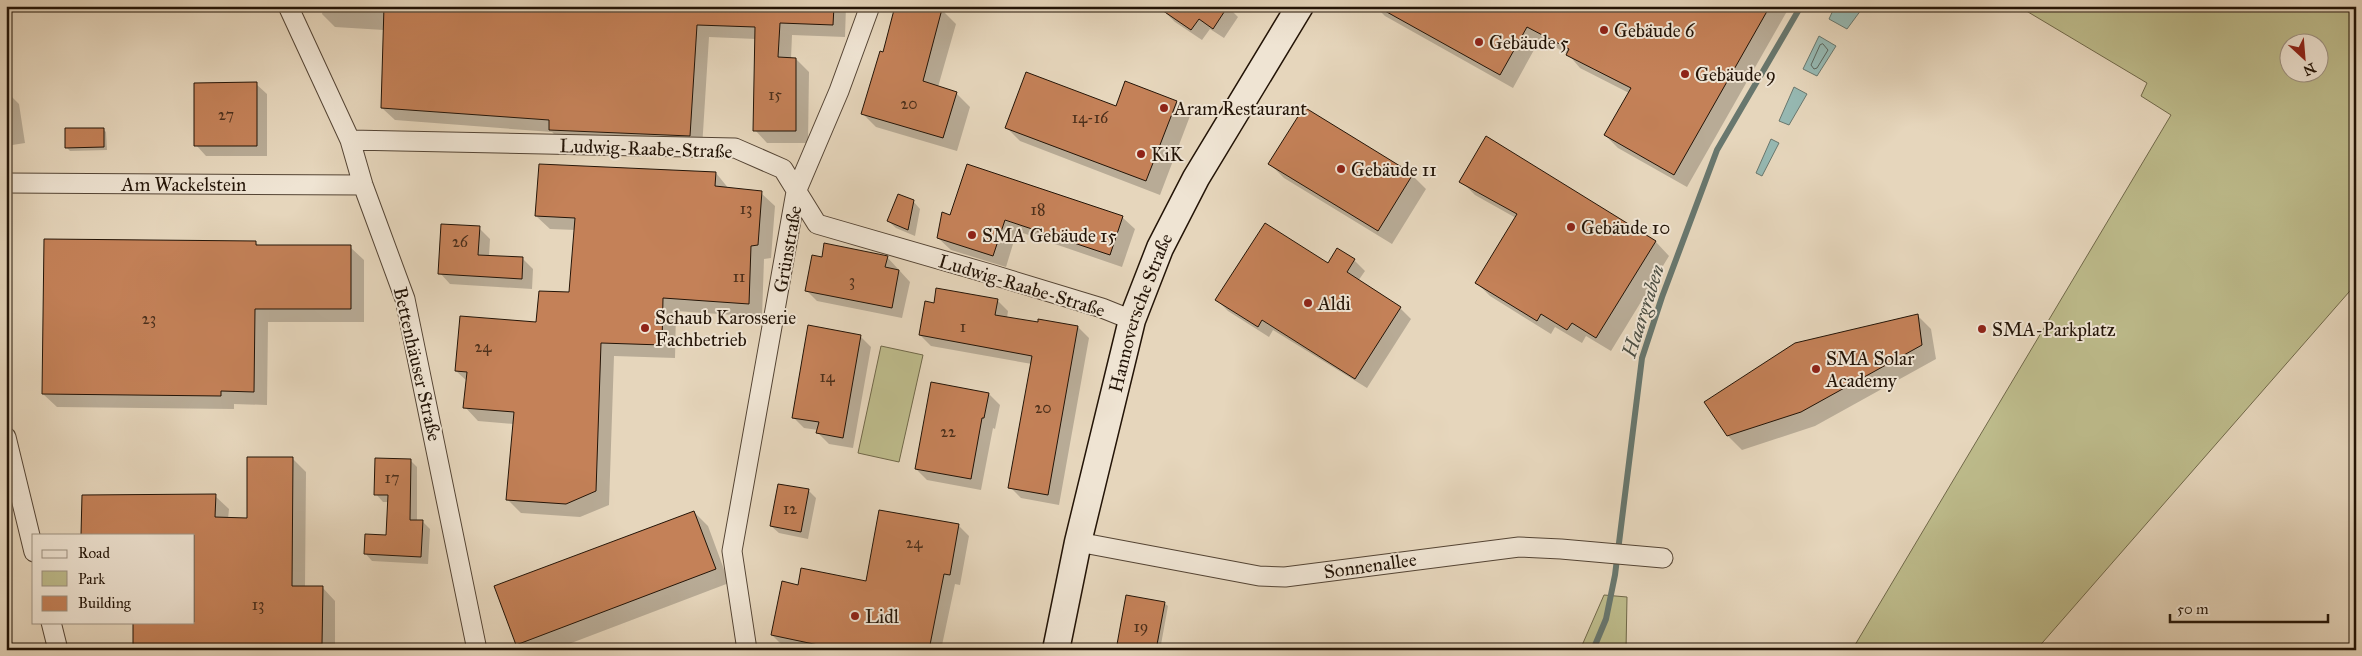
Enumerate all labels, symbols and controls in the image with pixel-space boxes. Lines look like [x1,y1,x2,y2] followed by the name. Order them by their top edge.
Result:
[1614,19,1696,42] place label: Gebäude 6
[1598,24,1610,36] marker: Gebäude 6
[1489,31,1569,54] place label: Gebäude 5
[2280,32,2330,82] north arrow
[1473,36,1485,48] marker: Gebäude 5
[2300,59,2319,80] text: N
[1695,63,1776,86] place label: Gebäude 9
[1679,68,1691,80] marker: Gebäude 9
[768,85,782,104] house number: 15
[900,94,918,113] house number: 20
[1173,97,1307,120] place label: Aram Restaurant
[1158,102,1170,114] marker: Aram Restaurant
[218,105,234,124] house number: 27
[1072,108,1109,127] house number: 14-16
[559,134,733,164] street label: Ludwig-Raabe-Straße
[1151,143,1184,166] place label: KiK
[1135,148,1147,160] marker: KiK
[1351,158,1437,181] place label: Gebäude 11
[1335,163,1347,175] marker: Gebäude 11
[121,173,246,196] street label: Am Wackelstein
[740,199,752,218] house number: 13
[1031,200,1045,219] house number: 18
[769,204,806,294] street label: Grünstraße
[1581,216,1670,239] place label: Gebäude 10
[1565,221,1577,233] marker: Gebäude 10
[982,224,1116,247] place label: SMA Gebäude 15
[966,229,978,241] marker: SMA Gebäude 15
[1104,229,1178,395] street label: Hannoversche Straße
[452,232,469,251] house number: 26
[936,249,1108,323] street label: Ludwig-Raabe-Straße
[1616,261,1669,361] water label: Haargraben
[733,267,745,286] house number: 11
[849,271,855,290] house number: 3
[389,285,446,443] street label: Bettenhäuser Straße
[1317,292,1351,315] place label: Aldi
[1302,297,1314,309] marker: Aldi
[655,306,796,351] place label: Schaub Karosserie Fachbetrieb
[142,309,156,328] house number: 23
[960,317,966,336] house number: 1
[1992,318,2116,341] place label: SMA-Parkplatz
[639,322,651,334] marker: Schaub Karosserie Fachbetrieb
[1976,323,1988,335] marker: SMA-Parkplatz
[475,337,492,356] house number: 24
[1825,347,1915,392] place label: SMA Solar Academy
[1810,363,1822,375] marker: SMA Solar Academy
[819,367,836,386] house number: 14
[1034,398,1052,417] house number: 20
[940,422,956,441] house number: 22
[385,468,399,487] house number: 17
[783,499,797,518] house number: 12
[906,533,923,552] house number: 24
[32,534,195,624] legend
[78,544,110,562] text: Road
[1322,548,1418,583] street label: Sonnenallee
[78,570,105,588] text: Park
[2170,591,2327,623] scale bar
[78,594,132,612] text: Building
[252,595,264,614] house number: 13
[2177,600,2209,618] text: 50 m
[865,605,900,628] place label: Lidl
[849,610,861,622] marker: Lidl
[1134,617,1148,636] house number: 19

